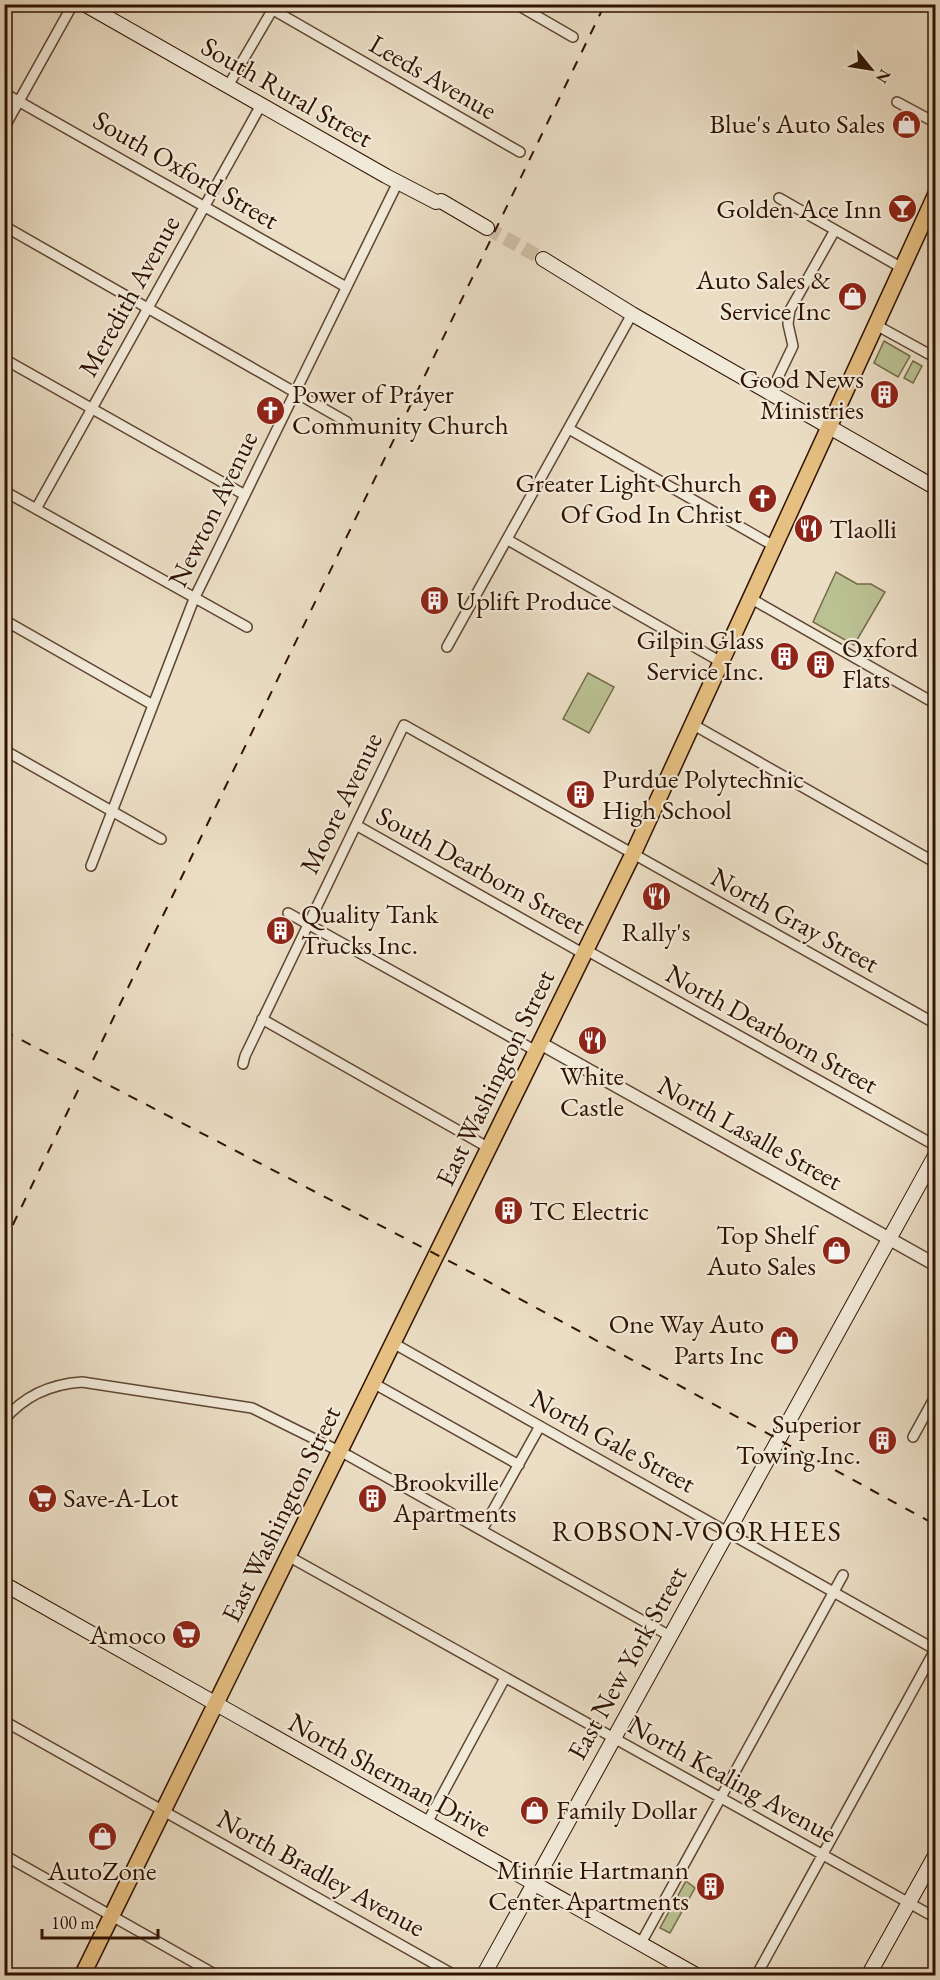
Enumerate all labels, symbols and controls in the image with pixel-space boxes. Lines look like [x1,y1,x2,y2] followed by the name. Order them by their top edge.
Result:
[363,26,503,127] street label: Leeds Avenue
[195,28,380,155] street label: South Rural Street
[841,39,901,99] north arrow
[871,65,896,87] text: N
[87,102,286,237] street label: South Oxford Street
[709,106,885,141] place label: Blue's Auto Sales
[890,108,922,140] shop icon: Blue's Auto Sales
[716,191,882,226] place label: Golden Ace Inn
[887,193,919,225] bar icon: Golden Ace Inn
[70,209,187,383] street label: Meredith Avenue
[695,262,831,328] place label: Auto Sales & Service Inc
[836,280,868,312] shop icon: Auto Sales & Service Inc
[739,361,864,427] place label: Good News Ministries
[292,376,509,442] place label: Power of Prayer Community Church
[869,379,901,411] building icon: Good News Ministries
[255,394,287,426] church icon: Power of Prayer Community Church
[160,425,265,593] street label: Newton Avenue
[515,465,743,531] place label: Greater Light Church Of God In Christ
[747,483,779,515] church icon: Greater Light Church Of God In Christ
[829,511,897,546] place label: Tlaolli
[792,513,824,545] restaurant icon: Tlaolli
[456,583,611,618] place label: Uplift Produce
[419,585,451,617] building icon: Uplift Produce
[637,622,764,688] place label: Gilpin Glass Service Inc.
[842,630,919,696] place label: Oxford Flats
[769,640,801,672] building icon: Gilpin Glass Service Inc.
[805,648,837,680] building icon: Oxford Flats
[291,726,390,879] street label: Moore Avenue
[602,761,804,827] place label: Purdue Polytechnic High School
[565,779,597,811] building icon: Purdue Polytechnic High School
[370,798,592,942] street label: South Dearborn Street
[705,859,886,981] street label: North Gray Street
[640,881,672,913] restaurant icon: Rally's
[301,896,439,962] place label: Quality Tank Trucks Inc.
[264,914,296,946] building icon: Quality Tank Trucks Inc.
[622,914,690,949] place label: Rally's
[660,956,885,1102] street label: North Dearborn Street
[427,963,562,1192] street label: East Washington Street
[576,1025,608,1057] restaurant icon: White Castle
[560,1058,624,1124] place label: White Castle
[652,1067,849,1198] street label: North Lasalle Street
[529,1193,649,1228] place label: TC Electric
[492,1195,524,1227] building icon: TC Electric
[706,1217,819,1283] place label: Top Shelf Auto Sales
[821,1235,853,1267] shop icon: Top Shelf Auto Sales
[609,1306,764,1372] place label: One Way Auto Parts Inc
[769,1324,801,1356] shop icon: One Way Auto Parts Inc
[524,1381,703,1501] street label: North Gale Street
[213,1399,348,1628] street label: East Washington Street
[736,1406,861,1472] place label: Superior Towing Inc.
[866,1424,898,1456] building icon: Superior Towing Inc.
[392,1464,516,1530] place label: Brookville Apartments
[63,1480,179,1515] place label: Save-A-Lot
[26,1482,58,1514] supermarket icon: Save-A-Lot
[356,1482,388,1514] building icon: Brookville Apartments
[552,1513,842,1549] district label: ROBSON-VOORHEES
[559,1559,695,1766] street label: East New York Street
[88,1617,166,1652] place label: Amoco
[171,1619,203,1651] supermarket icon: Amoco
[283,1704,498,1845] street label: North Sherman Drive
[622,1707,843,1850] street label: North Kealing Avenue
[556,1792,697,1827] place label: Family Dollar
[519,1794,551,1826] shop icon: Family Dollar
[211,1801,431,1944] street label: North Bradley Avenue
[86,1820,118,1852] shop icon: AutoZone
[488,1852,689,1918] place label: Minnie Hartmann Center Apartments
[46,1853,157,1888] place label: AutoZone
[694,1870,726,1902] building icon: Minnie Hartmann Center Apartments
[42,1902,158,1940] scale bar
[51,1911,95,1934] text: 100 m

